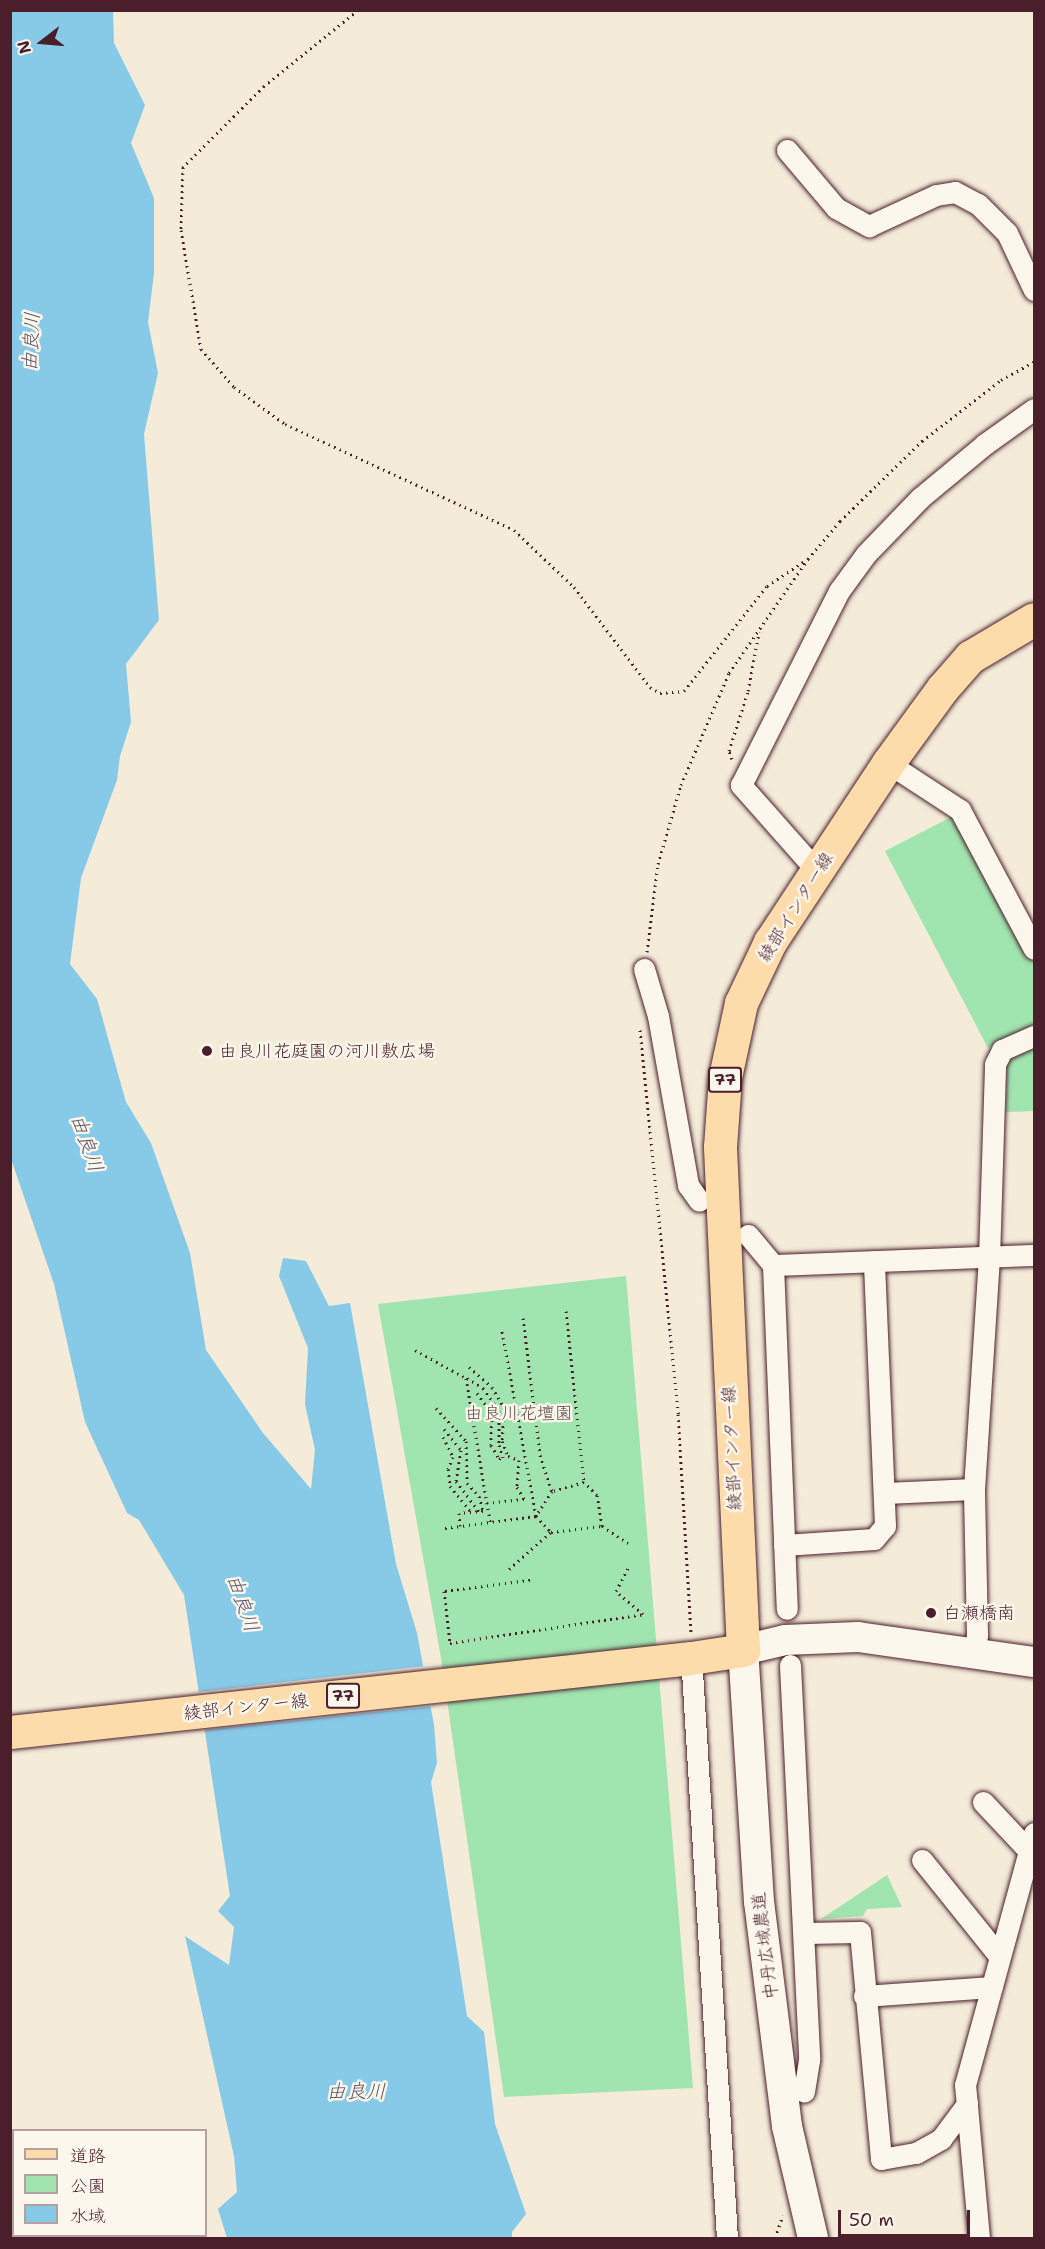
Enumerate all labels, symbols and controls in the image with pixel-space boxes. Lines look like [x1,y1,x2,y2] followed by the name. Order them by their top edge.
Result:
[12,12,72,72] north arrow
[12,38,36,56] text: N
[17,311,45,373] water label: 由良川
[753,848,839,966] street label: 綾部インター線
[219,1040,435,1062] place label: 由良川花庭園の河川敷広場
[200,1044,214,1058] marker: 由良川花庭園の河川敷広場
[707,1067,743,1093] road number: 77
[66,1111,108,1175] water label: 由良川
[718,1385,746,1511] street label: 綾部インター線
[465,1402,573,1424] park label: 由良川花壇園
[222,1571,264,1635] water label: 由良川
[943,1602,1015,1624] place label: 白瀬橋南
[924,1606,938,1620] marker: 白瀬橋南
[325,1683,361,1709] road number: 77
[182,1690,310,1724] street label: 綾部インター線
[748,1891,782,2001] street label: 中丹広域農道
[326,2079,386,2103] water label: 由良川
[12,2129,207,2237] legend
[70,2144,106,2168] text: 道路
[70,2174,106,2198] text: 公園
[841,2198,973,2236] scale bar
[70,2204,106,2228] text: 水域
[849,2208,894,2232] text: 50 m

